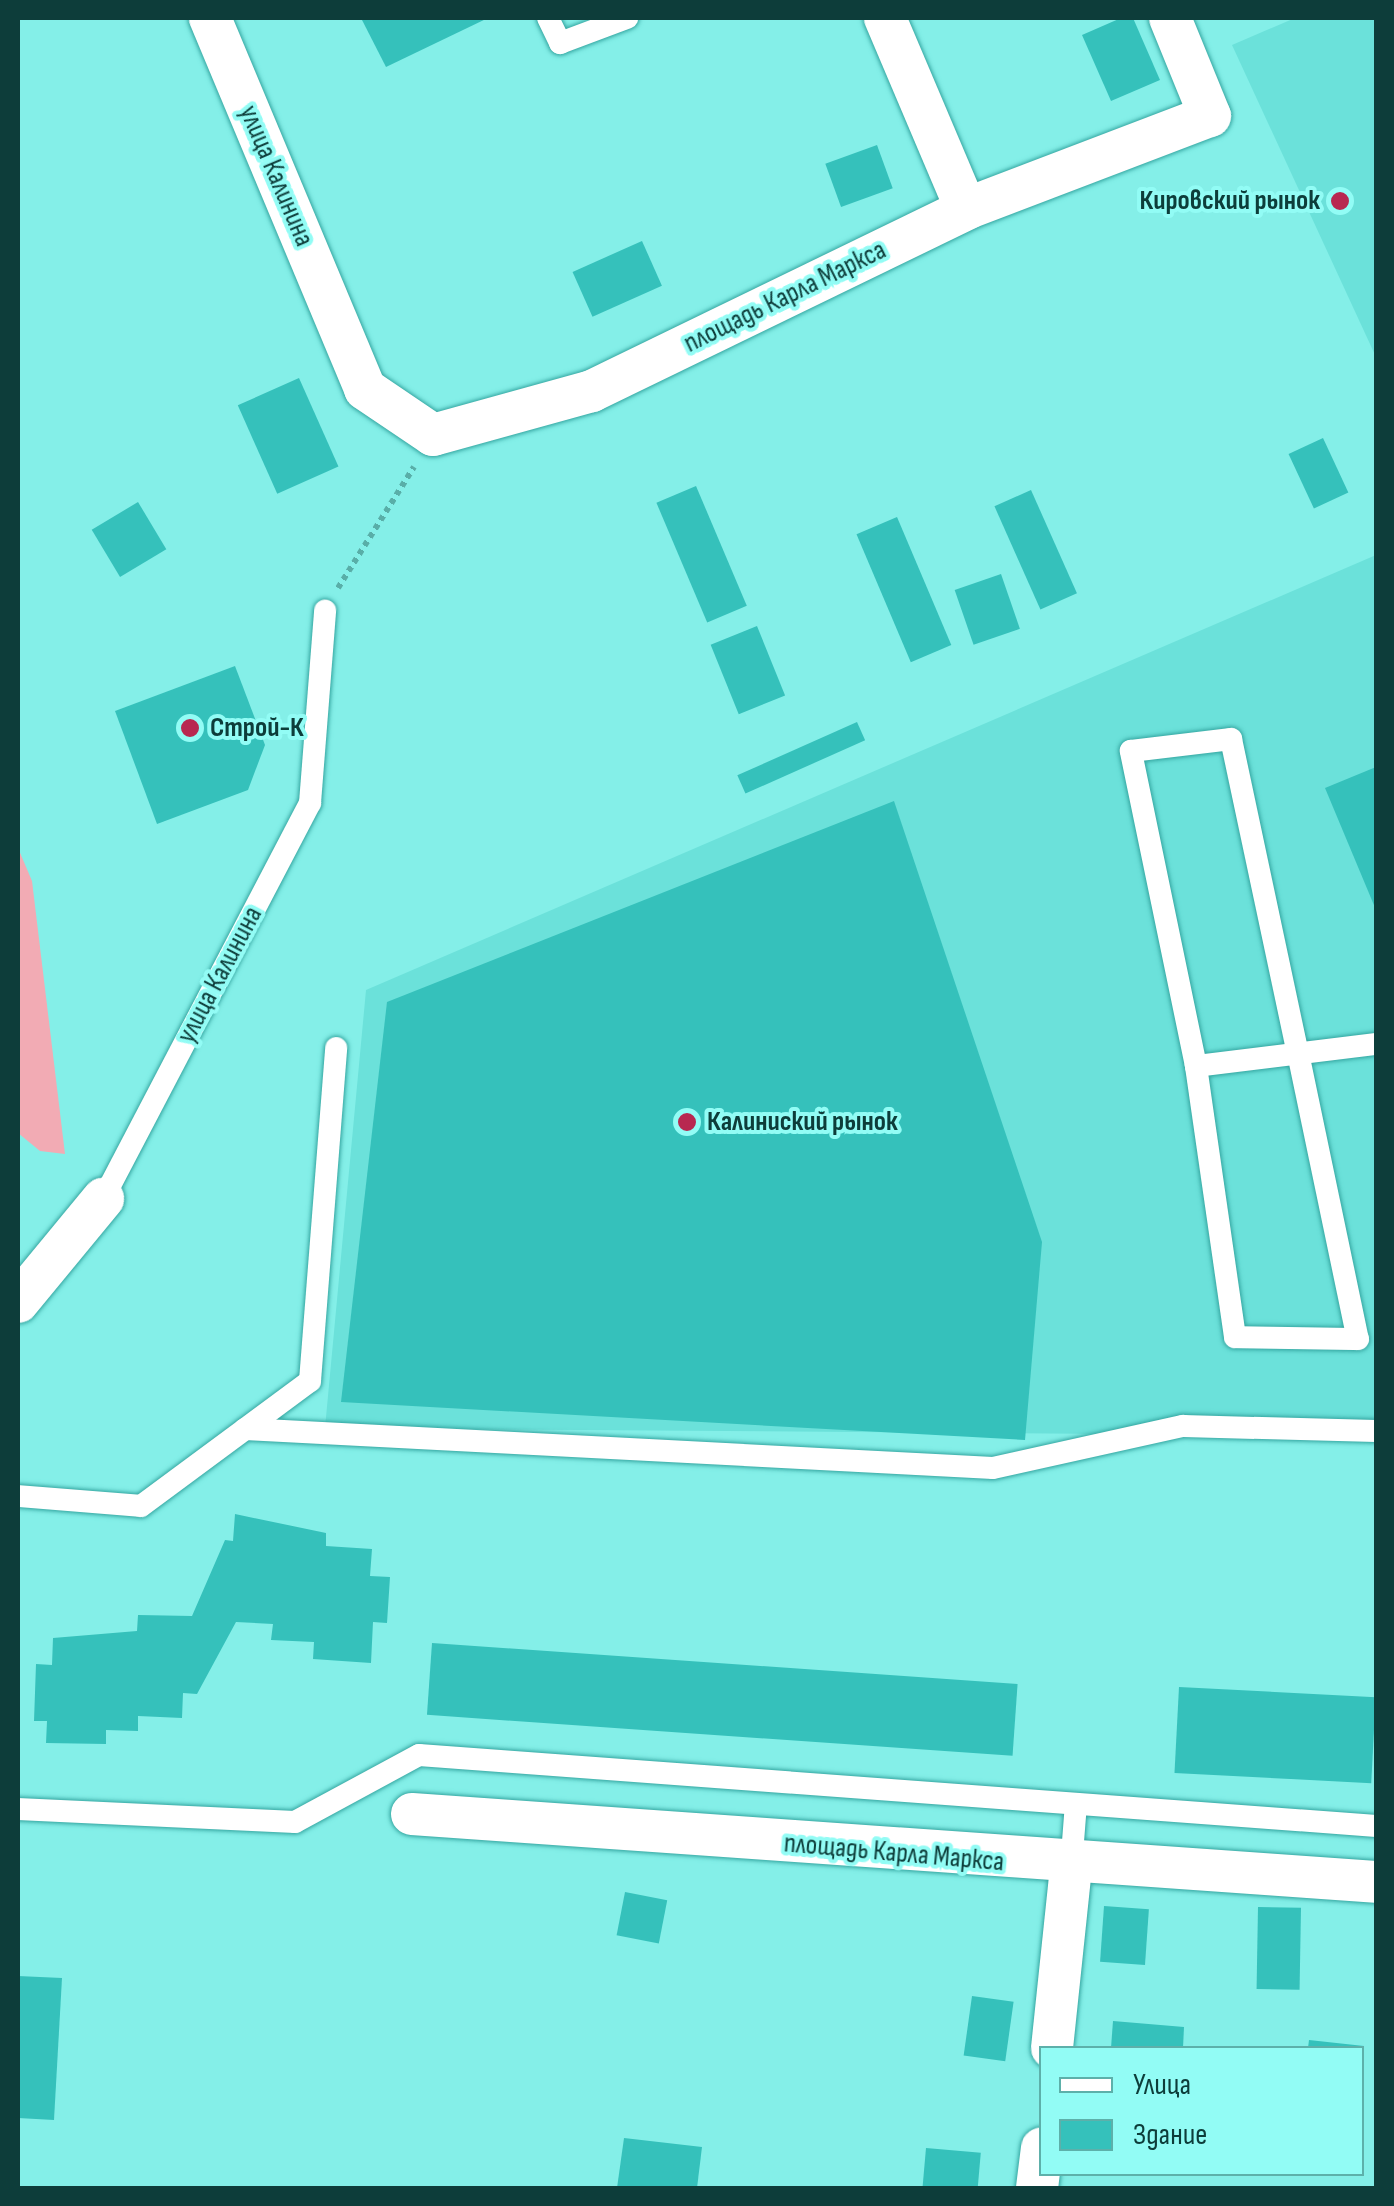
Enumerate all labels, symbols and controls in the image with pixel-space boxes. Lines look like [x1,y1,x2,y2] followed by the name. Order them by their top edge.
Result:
[231,101,321,251] street label: улица Калинина
[1140,184,1320,218] place label: Кировский рынок
[1329,190,1351,212] marker: Кировский рынок
[678,234,892,360] street label: площадь Карла Маркса
[210,711,304,745] place label: Строй-К
[179,717,201,739] marker: Строй-К
[170,901,270,1049] street label: улица Калинина
[707,1105,898,1139] place label: Калиниский рынок
[676,1111,698,1133] marker: Калиниский рынок
[783,1827,1005,1879] street label: площадь Карла Маркса
[1039,2046,1364,2176] legend
[1133,2067,1191,2103] text: Улица
[1133,2117,1207,2153] text: Здание

